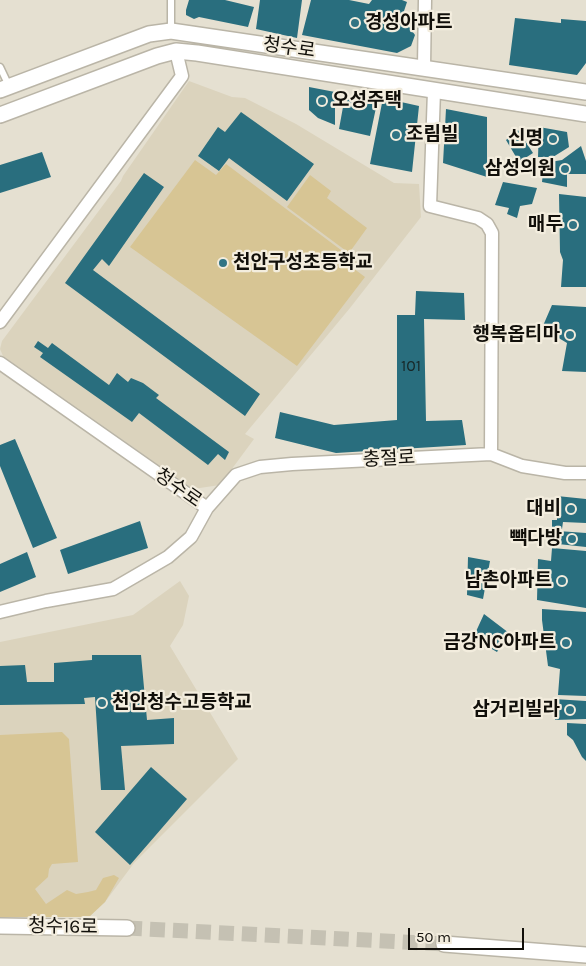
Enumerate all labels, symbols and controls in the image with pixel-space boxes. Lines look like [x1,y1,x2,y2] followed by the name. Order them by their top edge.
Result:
[365,12,452,34] place label: 경성아파트
[349,17,361,29] marker: 경성아파트
[261,33,317,63] street label: 청수로
[332,90,402,112] place label: 오성주택
[316,95,328,107] marker: 오성주택
[406,124,458,146] place label: 조림빌
[508,128,543,150] place label: 신명
[390,129,402,141] marker: 조림빌
[547,133,559,145] marker: 신명
[485,158,555,180] place label: 삼성의원
[559,163,571,175] marker: 삼성의원
[528,214,563,236] place label: 매두
[567,219,579,231] marker: 매두
[233,252,373,274] place label: 천안구성초등학교
[217,257,229,269] marker: 천안구성초등학교
[473,324,560,346] place label: 행복옵티마
[564,329,576,341] marker: 행복옵티마
[401,356,421,376] house number: 101
[362,446,416,472] street label: 충절로
[150,464,206,512] street label: 청수로
[526,498,561,520] place label: 대비
[565,503,577,515] marker: 대비
[510,528,562,550] place label: 빽다방
[566,533,578,545] marker: 빽다방
[465,570,552,592] place label: 남촌아파트
[556,575,568,587] marker: 남촌아파트
[443,632,556,654] place label: 금강NC아파트
[560,637,572,649] marker: 금강NC아파트
[112,692,252,714] place label: 천안청수고등학교
[96,697,108,709] marker: 천안청수고등학교
[473,699,560,721] place label: 삼거리빌라
[564,704,576,716] marker: 삼거리빌라
[28,915,98,939] street label: 청수16로
[411,918,527,950] scale bar
[416,928,451,946] text: 50 m

